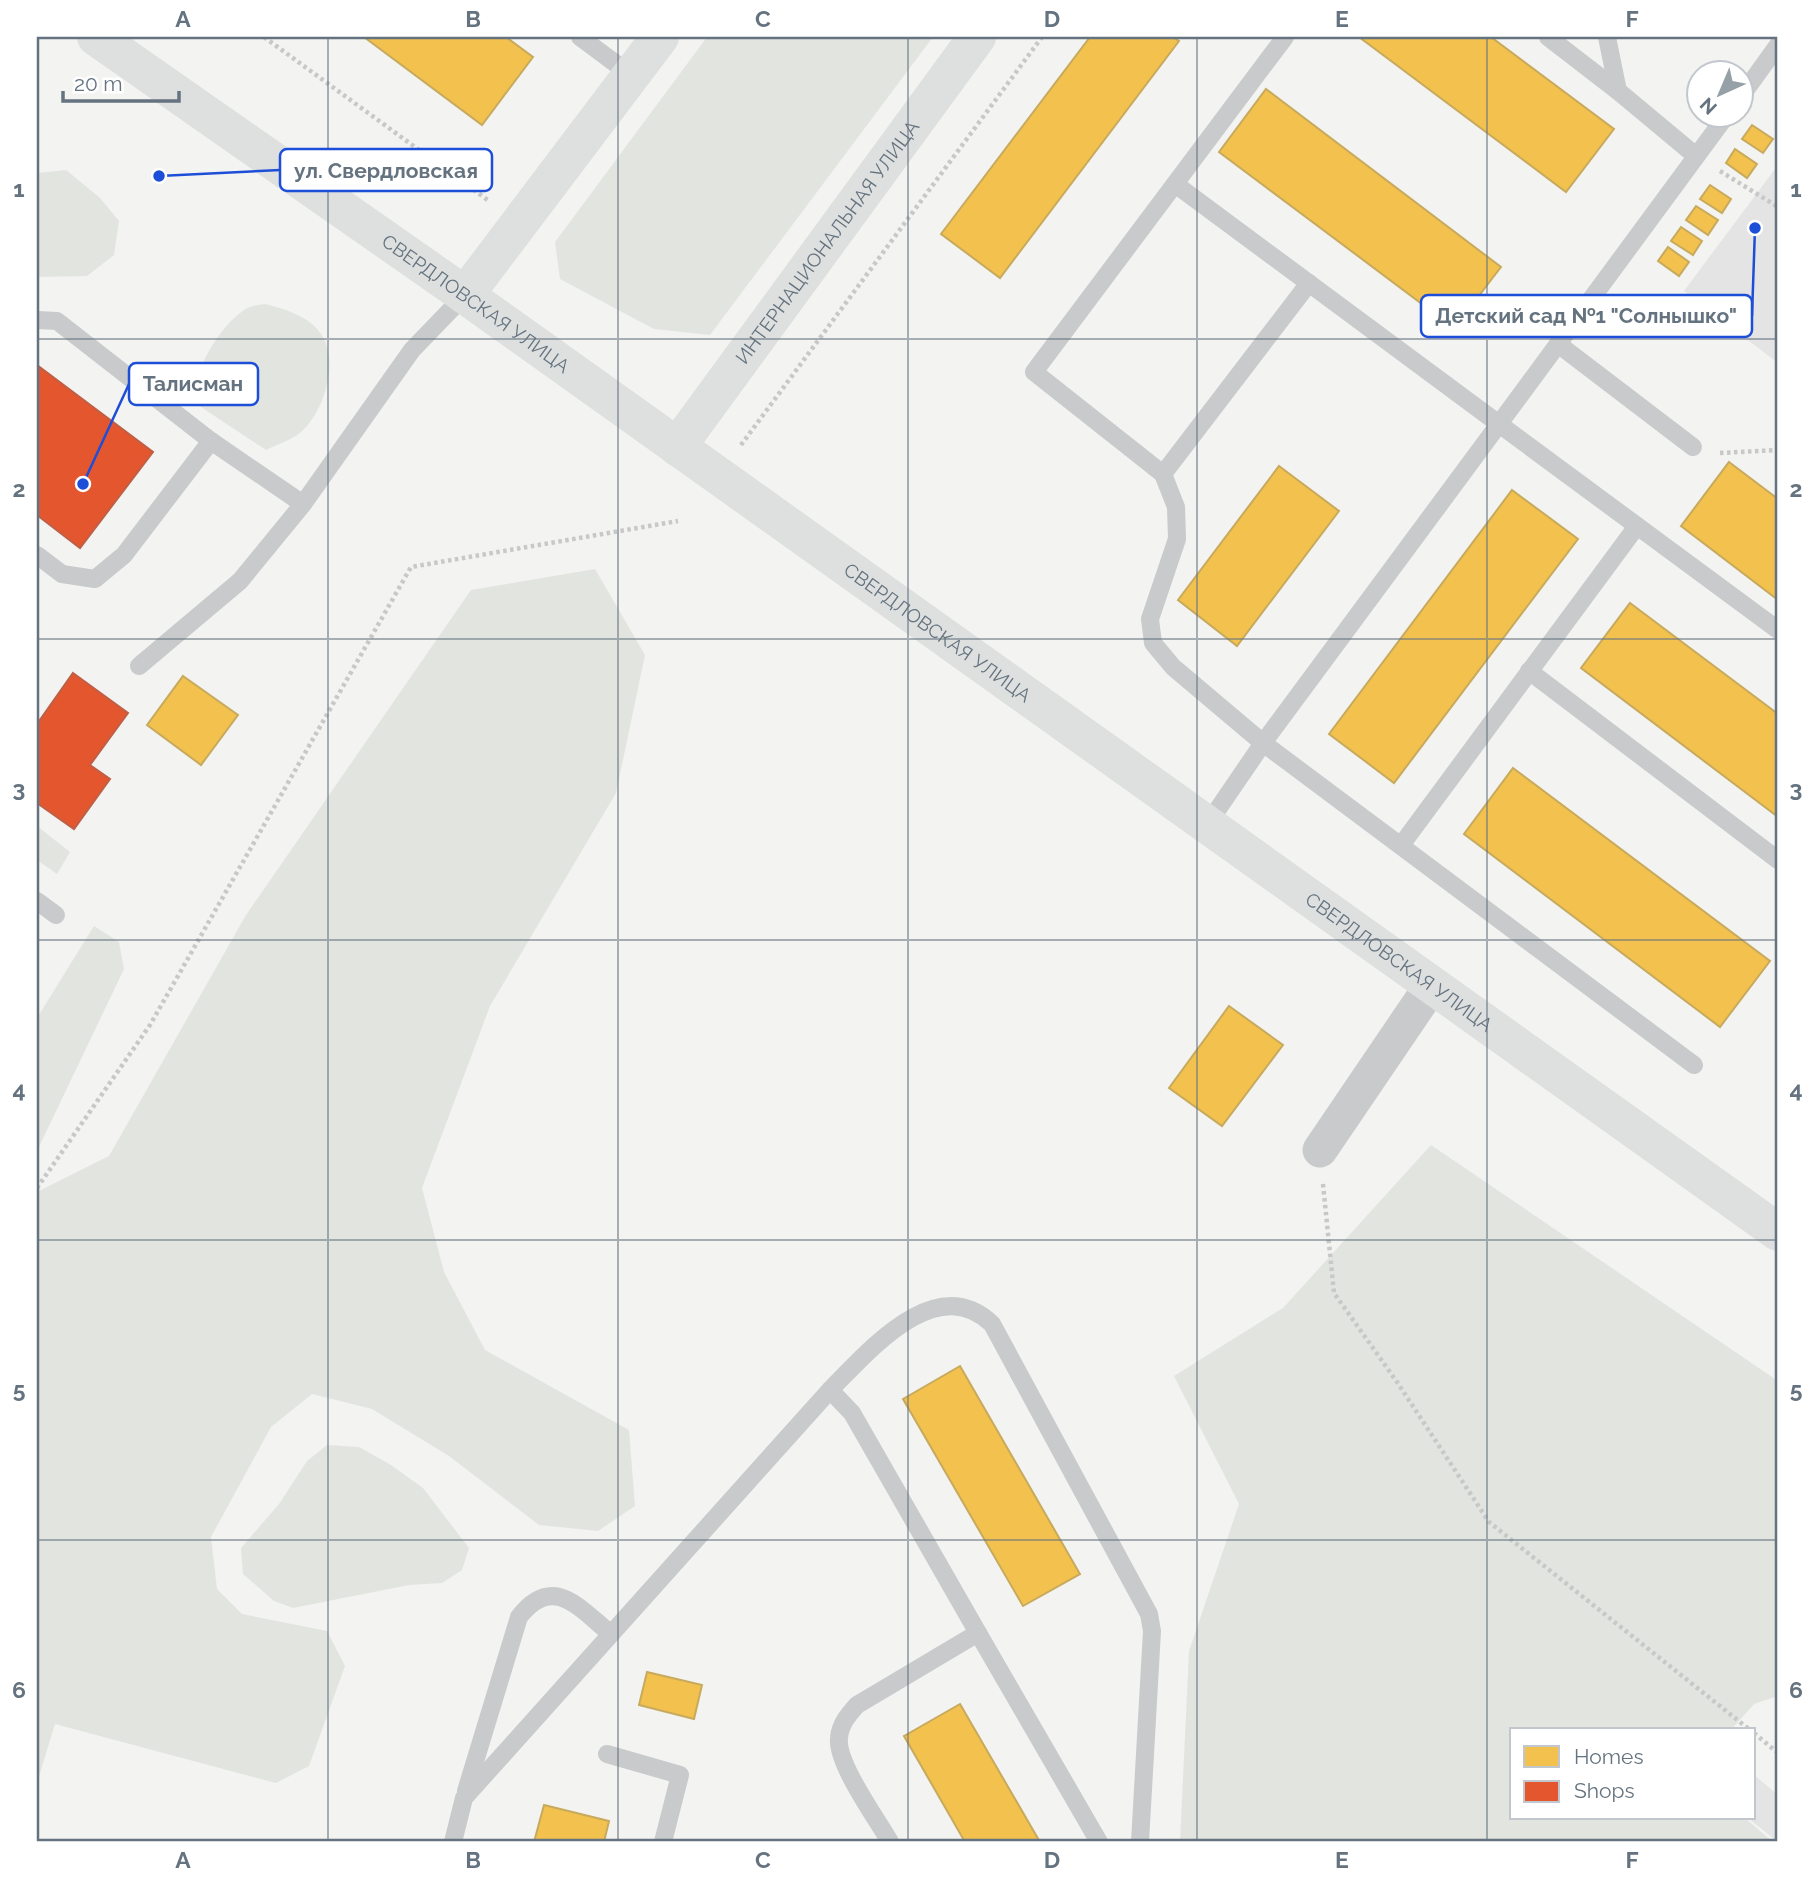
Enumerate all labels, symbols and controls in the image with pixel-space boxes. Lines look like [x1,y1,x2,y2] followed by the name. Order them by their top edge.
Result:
[175,5,191,32] text: A
[465,5,481,32] text: B
[755,5,771,32] text: C
[1044,5,1060,32] text: D
[1335,5,1349,32] text: E
[1625,5,1639,32] text: F
[63,60,178,104] scale bar
[1686,60,1756,130] north arrow
[74,71,122,96] text: 20 m
[1695,93,1721,119] text: N
[731,116,923,368] street label: ИНТЕРНАЦИОНАЛЬНАЯ УЛИЦА
[280,149,492,191] callout: ул. Свердловская
[294,158,478,183] text: ул. Свердловская
[13,175,25,202] text: 1
[1790,175,1802,202] text: 1
[378,230,574,377] street label: СВЕРДЛОВСКАЯ УЛИЦА
[1421,295,1752,337] callout: Детский сад №1 "Солнышко"
[1435,303,1737,328] text: Детский сад №1 "Солнышко"
[129,363,258,405] callout: Талисман
[143,371,243,396] text: Талисман
[13,475,25,502] text: 2
[1790,475,1802,502] text: 2
[840,558,1036,707] street label: СВЕРДЛОВСКАЯ УЛИЦА
[13,775,25,802] text: 3
[1790,775,1802,802] text: 3
[1301,888,1497,1036] street label: СВЕРДЛОВСКАЯ УЛИЦА
[12,1076,26,1103] text: 4
[1789,1076,1803,1103] text: 4
[13,1376,26,1403] text: 5
[1790,1376,1803,1403] text: 5
[12,1676,26,1703] text: 6
[1789,1676,1803,1703] text: 6
[1510,1728,1756,1820] legend
[1574,1744,1644,1769] text: Homes
[1574,1778,1635,1803] text: Shops
[175,1846,191,1873] text: A
[465,1846,481,1873] text: B
[755,1846,771,1873] text: C
[1044,1846,1060,1873] text: D
[1335,1846,1349,1873] text: E
[1625,1846,1639,1873] text: F

